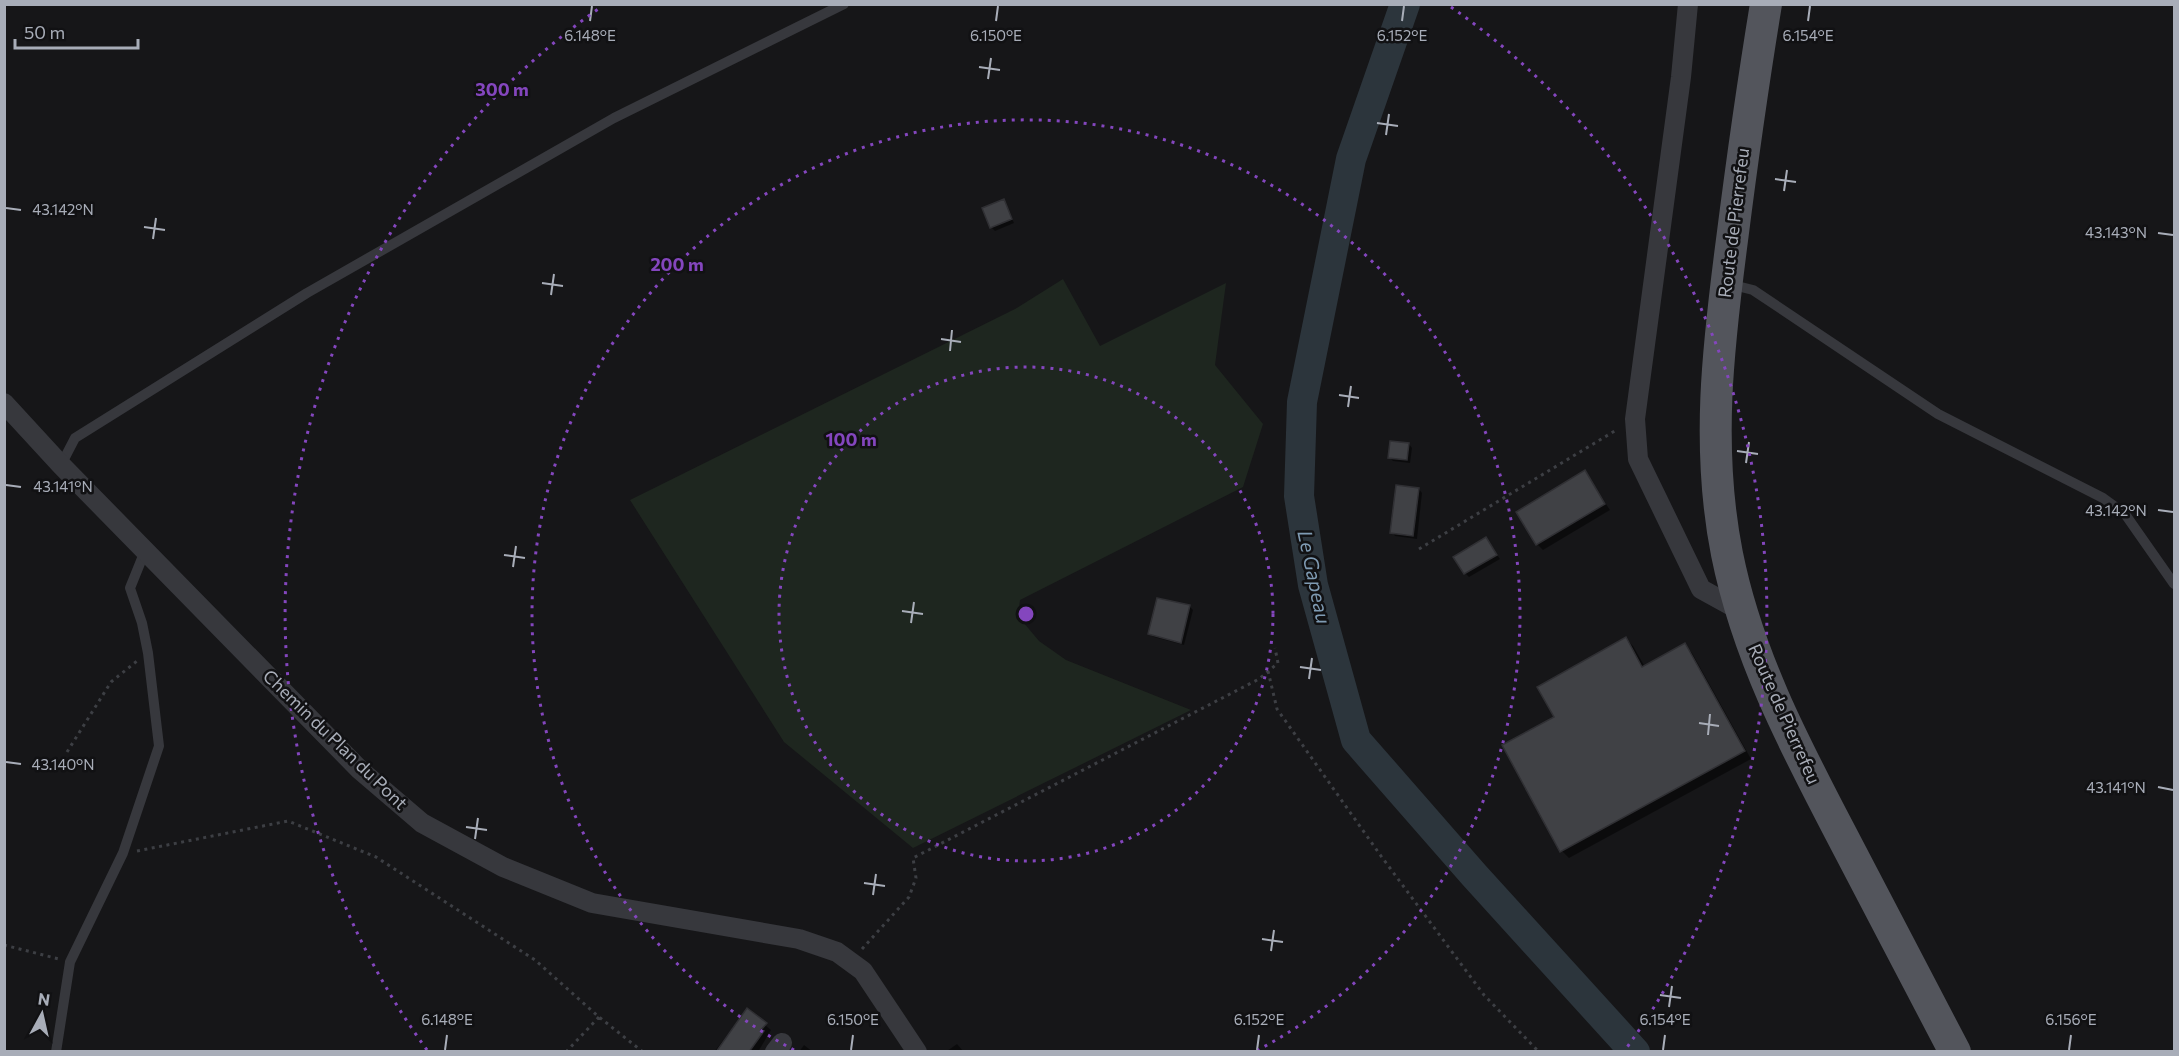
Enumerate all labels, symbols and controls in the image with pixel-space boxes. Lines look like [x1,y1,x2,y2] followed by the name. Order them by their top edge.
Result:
[15,12,138,50] scale bar
[24,21,65,43] text: 50 m
[564,26,616,44] text: 6.148°E
[970,26,1022,44] text: 6.150°E
[1377,26,1427,44] text: 6.152°E
[1782,26,1834,44] text: 6.154°E
[475,78,529,100] text: 300 m
[1713,147,1753,299] street label: Route de Pierrefeu
[32,200,94,218] text: 43.142°N
[2085,223,2147,241] text: 43.143°N
[650,253,704,275] text: 200 m
[825,428,877,450] text: 100 m
[33,477,93,495] text: 43.141°N
[2085,501,2147,519] text: 43.142°N
[1293,528,1337,626] water label: Le Gapeau
[1016,604,1036,624] centre of rings
[1744,640,1826,787] street label: Route de Pierrefeu
[259,665,413,814] street label: Chemin du Plan du Pont
[31,755,95,773] text: 43.140°N
[2086,778,2146,796] text: 43.141°N
[12,984,72,1044] north arrow
[37,988,51,1009] text: N
[421,1010,473,1028] text: 6.148°E
[827,1010,879,1028] text: 6.150°E
[1234,1010,1284,1028] text: 6.152°E
[1639,1010,1691,1028] text: 6.154°E
[2045,1010,2097,1028] text: 6.156°E

